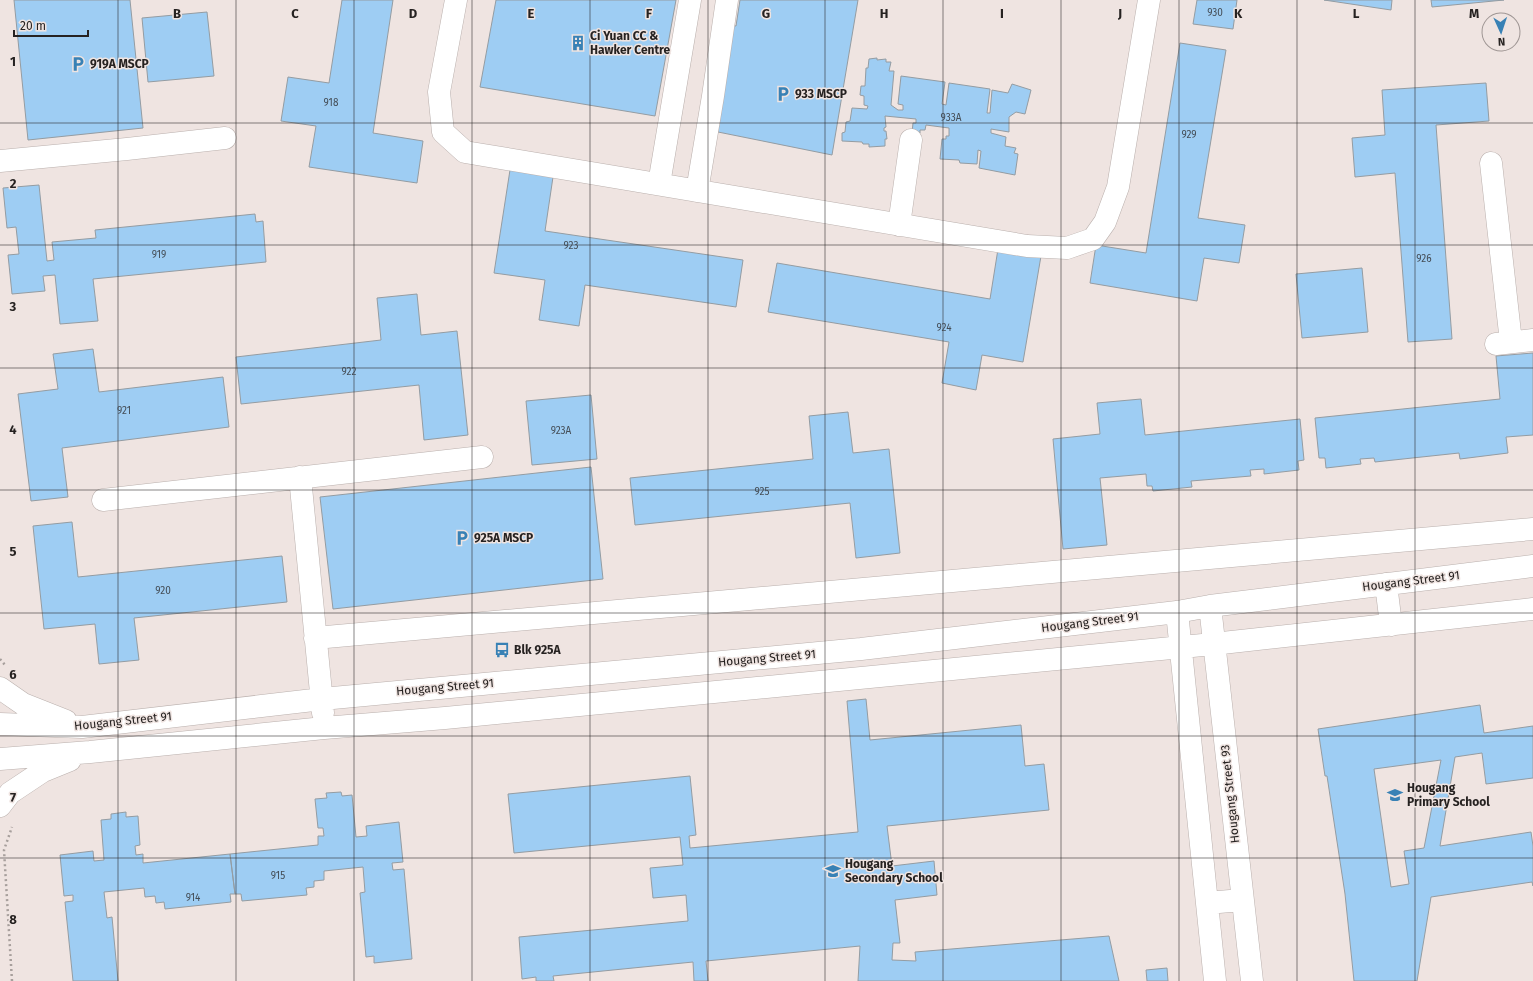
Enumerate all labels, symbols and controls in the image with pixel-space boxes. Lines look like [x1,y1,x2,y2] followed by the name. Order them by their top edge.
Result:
[173,6,181,21] text: B
[291,6,299,21] text: C
[409,6,418,21] text: D
[528,6,535,21] text: E
[646,6,653,21] text: F
[762,6,770,21] text: G
[880,6,888,21] text: H
[1000,6,1004,21] text: I
[1117,6,1122,21] text: J
[1234,6,1243,21] text: K
[1353,6,1360,21] text: L
[1469,6,1479,21] text: M
[1207,7,1223,19] house number: 930
[14,12,88,38] scale bar
[1481,12,1521,52] north arrow
[20,19,46,33] text: 20 m
[590,29,671,57] place label: Ci Yuan CC & Hawker Centre
[569,34,587,52] building icon: Ci Yuan CC & Hawker Centre
[1498,35,1505,48] text: N
[10,54,16,69] text: 1
[69,55,87,73] parking icon: 919A MSCP
[90,57,149,71] place label: 919A MSCP
[774,85,792,103] parking icon: 933 MSCP
[795,87,847,101] place label: 933 MSCP
[324,97,339,109] house number: 918
[941,112,962,124] house number: 933A
[1181,129,1197,141] house number: 929
[10,176,17,191] text: 2
[564,240,578,252] house number: 923
[152,249,166,261] house number: 919
[1416,253,1432,265] house number: 926
[9,299,17,314] text: 3
[936,322,952,334] house number: 924
[342,366,357,378] house number: 922
[117,405,131,417] house number: 921
[9,422,17,437] text: 4
[551,425,572,437] house number: 923A
[755,486,770,498] house number: 925
[453,529,471,547] parking icon: 925A MSCP
[474,531,533,545] place label: 925A MSCP
[10,544,17,559] text: 5
[1361,568,1461,594] street label: Hougang Street 91
[155,585,171,597] house number: 920
[1040,609,1140,635] street label: Hougang Street 91
[493,641,511,659] bus stop icon: Blk 925A
[514,643,562,657] place label: Blk 925A
[718,647,816,669] street label: Hougang Street 91
[9,667,17,682] text: 6
[396,676,494,698] street label: Hougang Street 91
[73,709,173,733] street label: Hougang Street 91
[1218,744,1242,844] street label: Hougang Street 93
[1407,781,1490,809] place label: Hougang Primary School
[1386,786,1404,804] school or university icon: Hougang Primary School
[10,790,16,805] text: 7
[845,857,943,885] place label: Hougang Secondary School
[824,862,842,880] school or university icon: Hougang Secondary School
[271,870,285,882] house number: 915
[186,892,201,904] house number: 914
[9,912,17,927] text: 8

